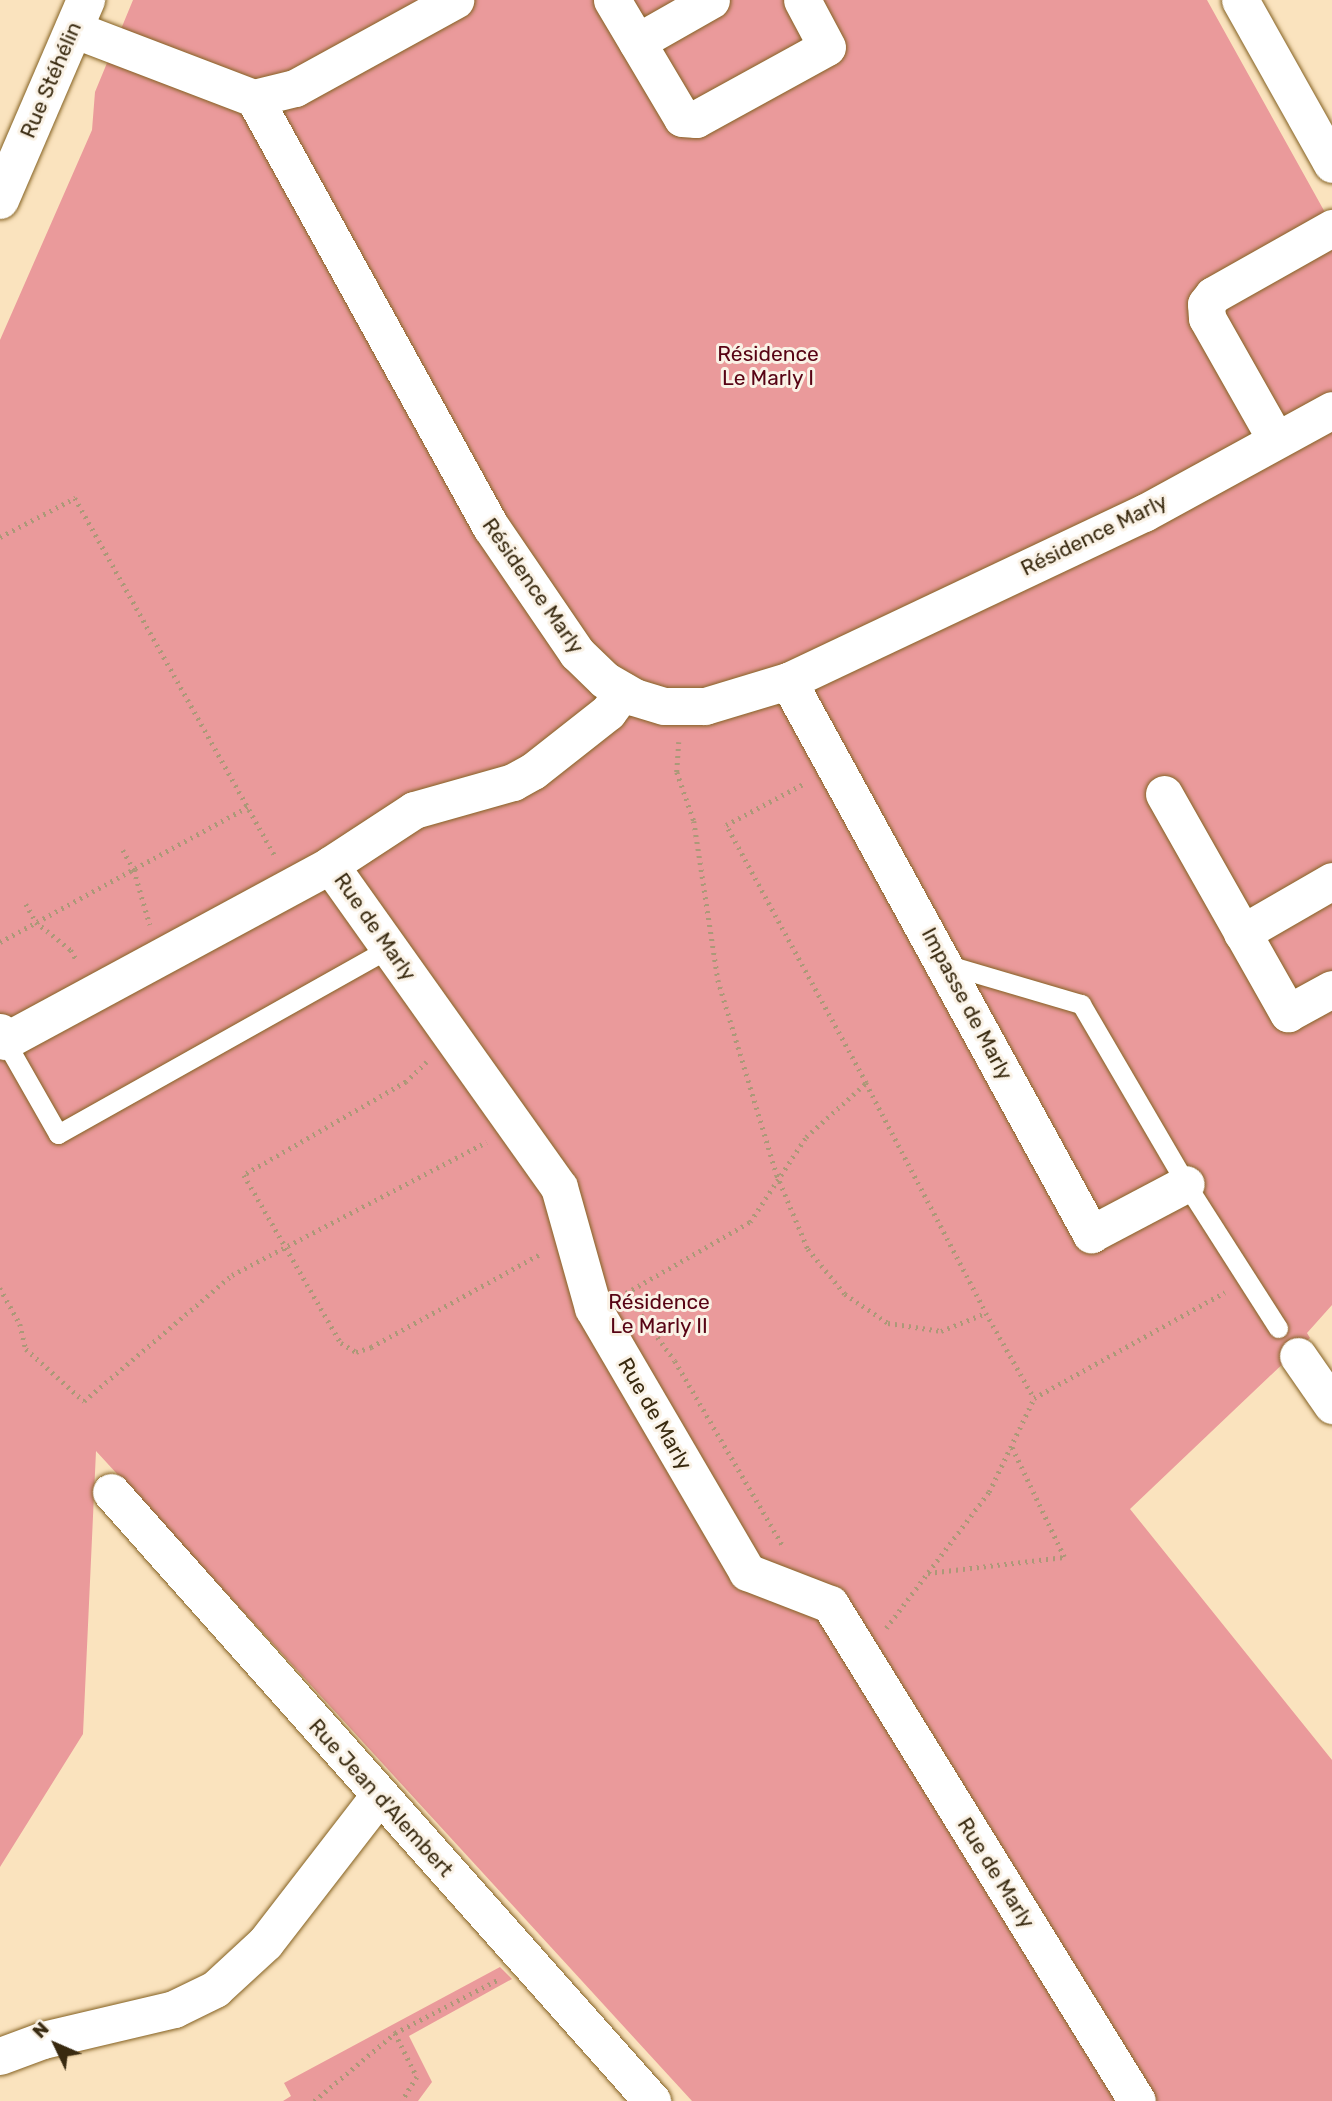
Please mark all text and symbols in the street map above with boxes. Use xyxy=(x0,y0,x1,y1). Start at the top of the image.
street label: Rue Stéhélin xyxy=(15,18,87,142)
park label: Résidence Le Marly I xyxy=(717,341,819,391)
street label: Résidence Marly xyxy=(1017,489,1171,581)
street label: Résidence Marly xyxy=(477,513,589,659)
street label: Rue de Marly xyxy=(329,868,421,986)
street label: Impasse de Marly xyxy=(916,923,1018,1085)
park label: Résidence Le Marly II xyxy=(608,1289,710,1339)
street label: Rue de Marly xyxy=(613,1353,697,1475)
street label: Rue Jean d'Alembert xyxy=(304,1714,458,1882)
street label: Rue de Marly xyxy=(952,1813,1040,1933)
north arrow xyxy=(21,2010,91,2080)
text: N xyxy=(28,2017,54,2043)

